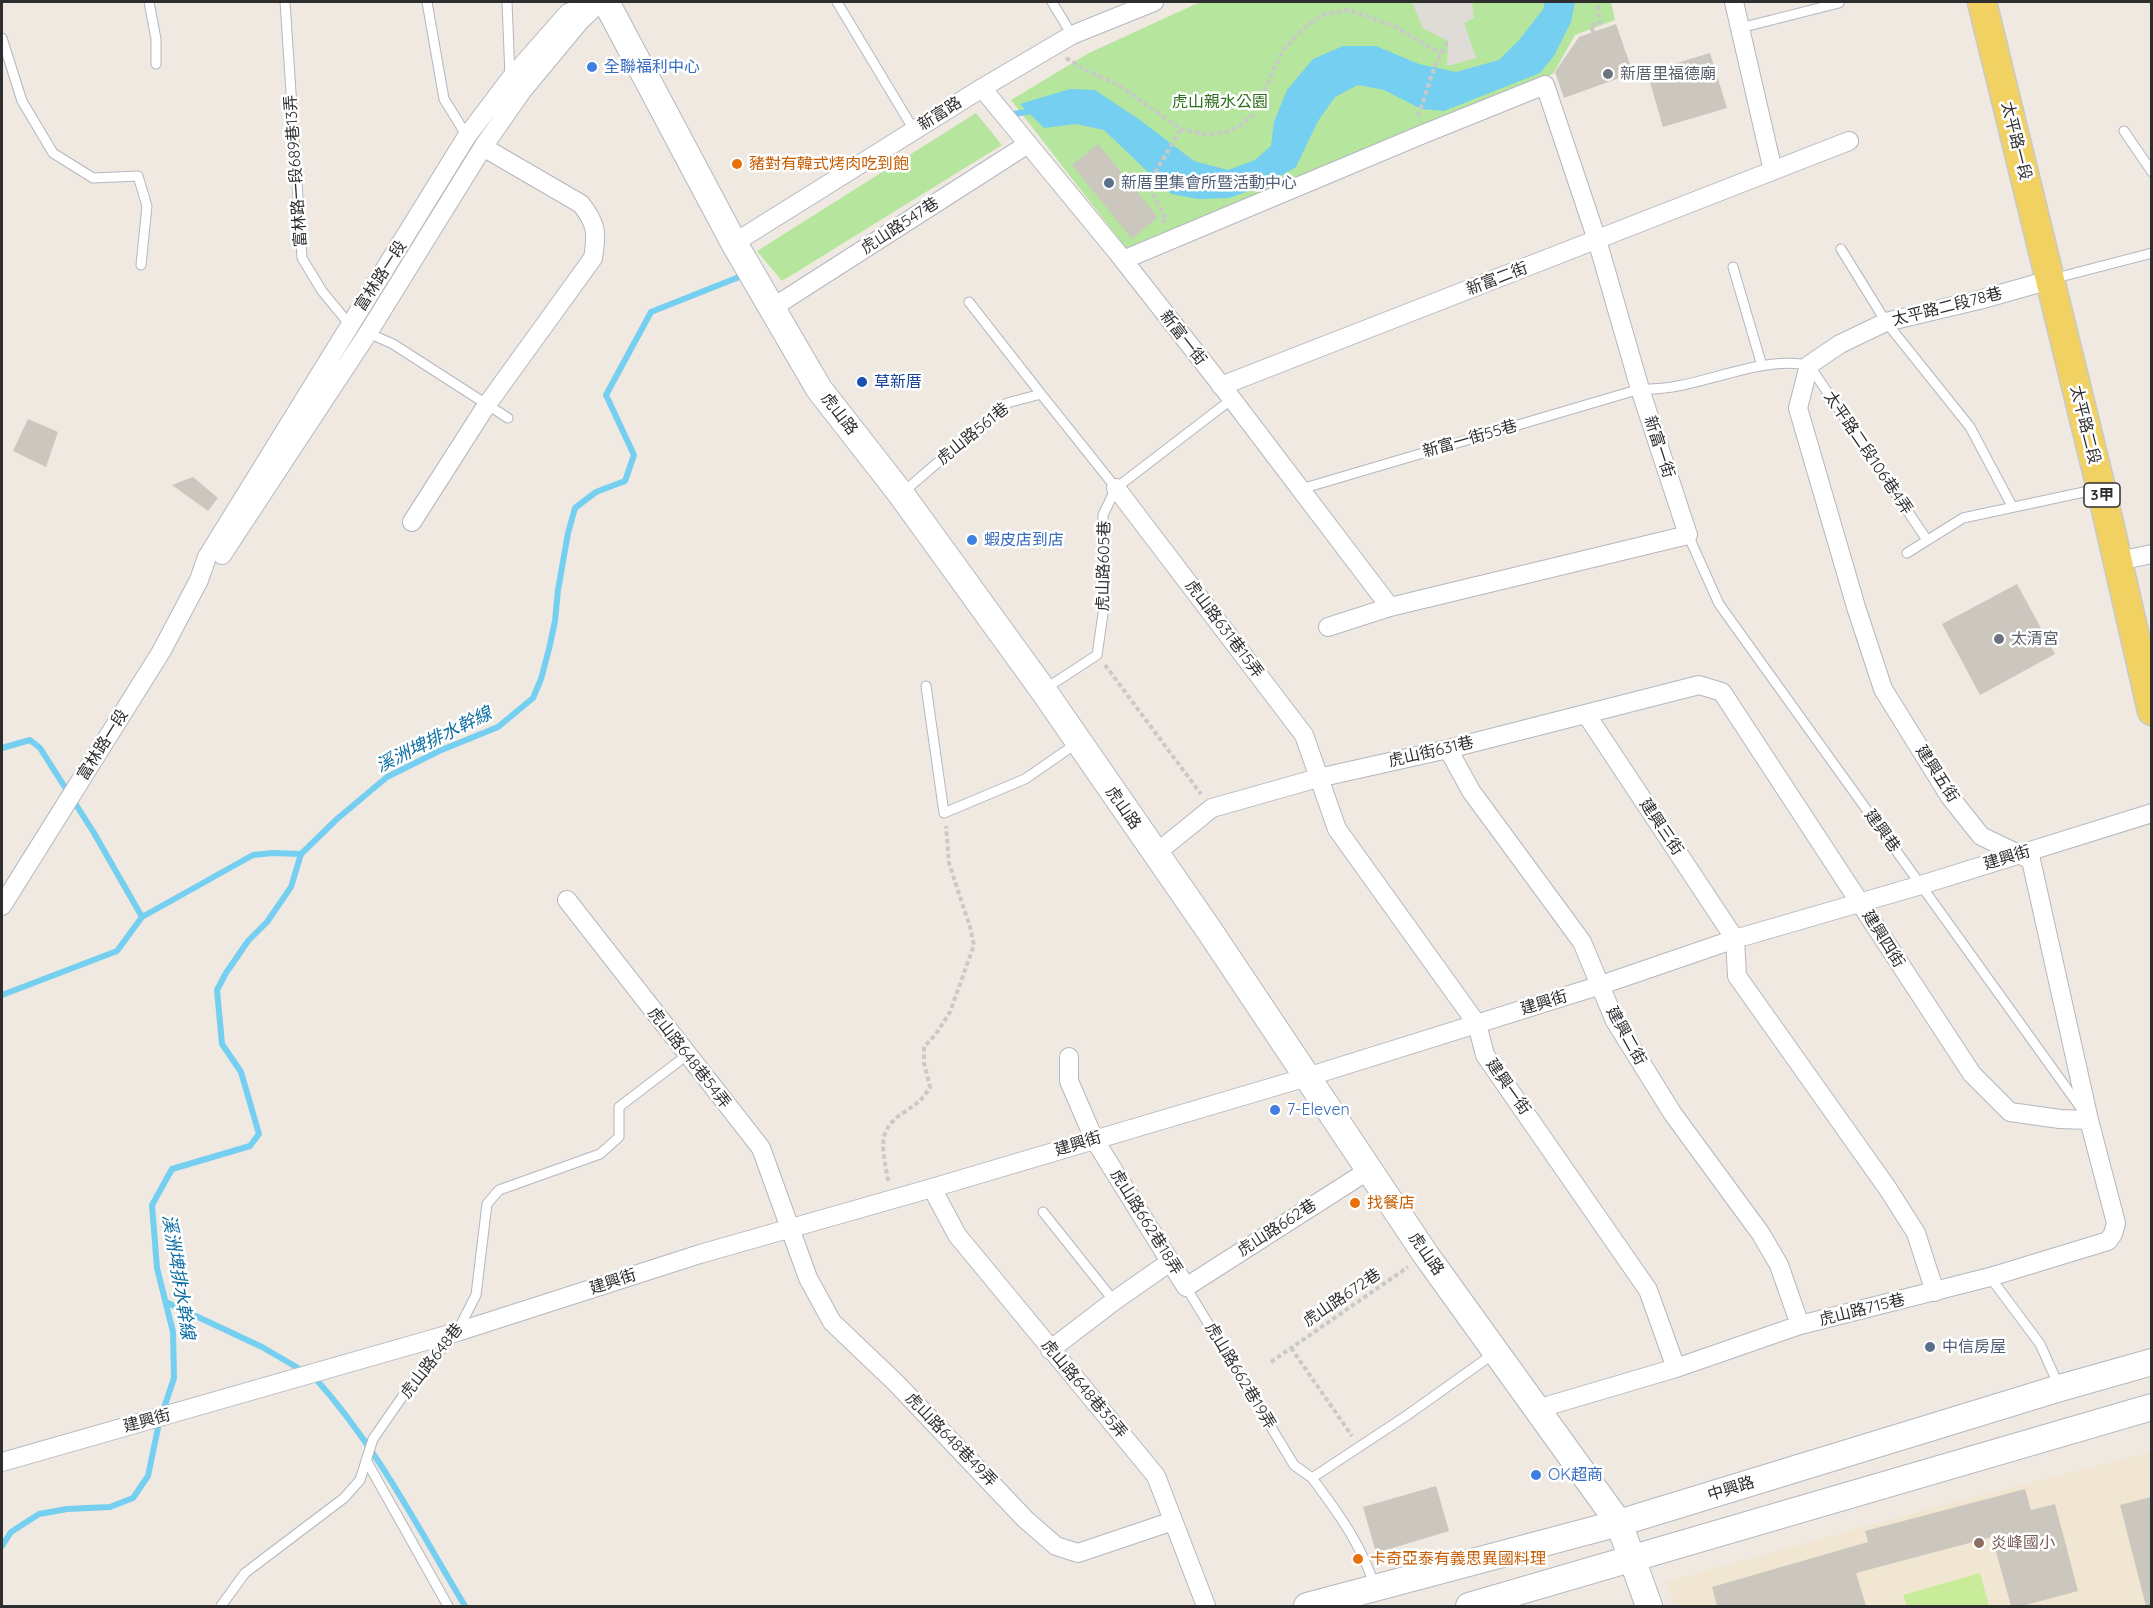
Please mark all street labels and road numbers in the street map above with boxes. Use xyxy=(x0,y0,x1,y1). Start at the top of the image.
street label: 新富路 xyxy=(915,93,965,135)
street label: 富林路一段689巷13弄 xyxy=(281,94,311,248)
street label: 太平路一段 xyxy=(1997,100,2035,182)
street label: 虎山路547巷 xyxy=(858,194,942,258)
street label: 富林路一段 xyxy=(351,237,411,315)
street label: 新富二街 xyxy=(1464,259,1530,299)
street label: 太平路二段78巷 xyxy=(1890,284,2004,330)
street label: 新富一街 xyxy=(1156,307,1210,369)
street label: 太平路二段 xyxy=(2066,384,2104,466)
street label: 太平路二段106巷4弄 xyxy=(1820,388,1916,518)
street label: 虎山路 xyxy=(817,389,861,439)
street label: 虎山路561巷 xyxy=(933,399,1013,469)
street label: 新富一街 xyxy=(1640,414,1678,480)
street label: 新富一街55巷 xyxy=(1421,416,1519,462)
road number: 3甲 xyxy=(2084,483,2120,507)
street label: 虎山路605巷 xyxy=(1094,520,1114,612)
street label: 虎山路631巷15弄 xyxy=(1181,576,1267,682)
street label: 富林路一段 xyxy=(74,706,132,784)
street label: 虎山街631巷 xyxy=(1386,733,1476,771)
street label: 建興五街 xyxy=(1912,742,1962,806)
street label: 虎山路 xyxy=(1101,783,1145,833)
street label: 建興三街 xyxy=(1635,795,1687,859)
street label: 建興巷 xyxy=(1860,806,1904,856)
street label: 建興街 xyxy=(1981,842,2033,874)
street label: 建興四街 xyxy=(1858,907,1908,971)
street label: 建興街 xyxy=(1518,987,1570,1019)
street label: 建興二街 xyxy=(1602,1003,1650,1069)
street label: 虎山路648巷54弄 xyxy=(644,1004,734,1112)
street label: 建興一街 xyxy=(1482,1055,1534,1119)
street label: 建興街 xyxy=(1052,1128,1104,1160)
street label: 虎山路662巷18弄 xyxy=(1106,1166,1186,1278)
street label: 虎山路662巷 xyxy=(1234,1195,1320,1261)
street label: 虎山路 xyxy=(1404,1229,1448,1279)
street label: 建興街 xyxy=(587,1265,639,1299)
street label: 虎山路672巷 xyxy=(1299,1265,1385,1331)
street label: 虎山路715巷 xyxy=(1817,1290,1907,1330)
street label: 虎山路662巷19弄 xyxy=(1201,1319,1279,1433)
street label: 虎山路648巷 xyxy=(397,1320,467,1402)
street label: 虎山路648巷35弄 xyxy=(1037,1336,1131,1442)
street label: 虎山路648巷49弄 xyxy=(901,1389,1001,1491)
street label: 建興街 xyxy=(121,1406,173,1436)
street label: 中興路 xyxy=(1705,1473,1757,1505)

